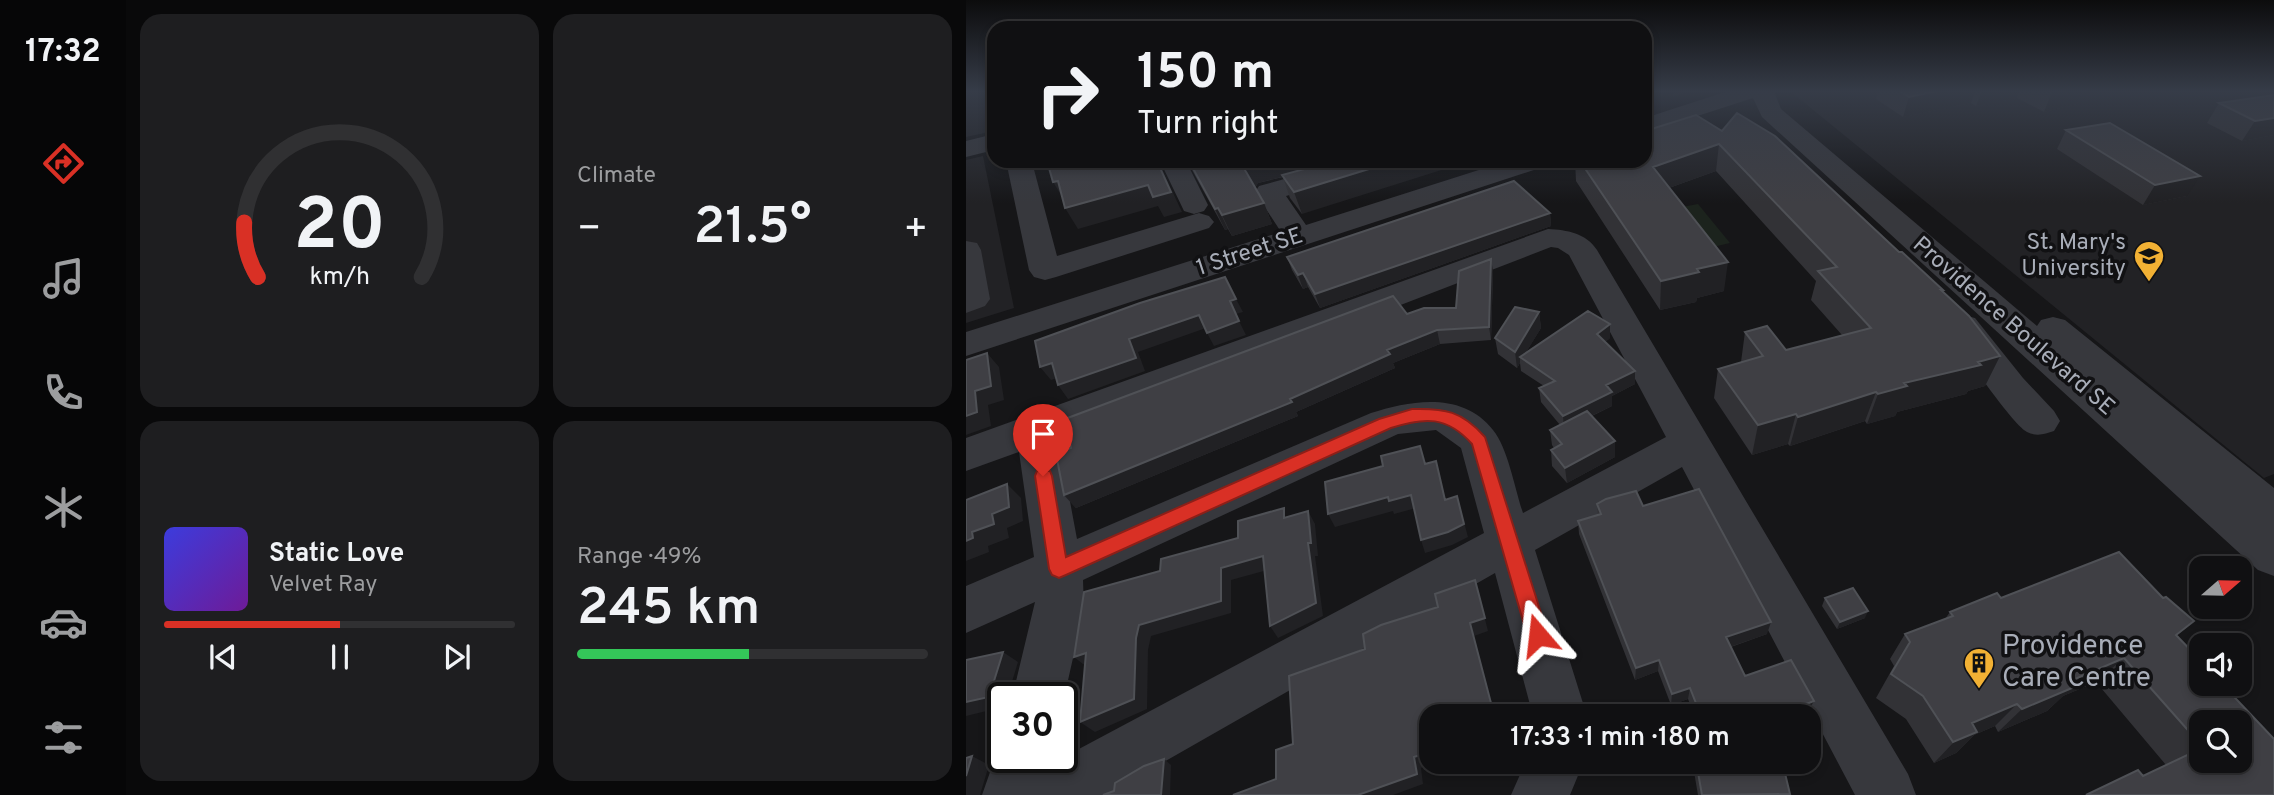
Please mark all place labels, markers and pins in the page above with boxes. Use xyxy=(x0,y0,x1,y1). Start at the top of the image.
place label: St. Mary's University xyxy=(2021,229,2126,284)
school or university icon: St. Mary's University xyxy=(2132,239,2166,283)
pin xyxy=(1013,404,1073,476)
place label: Providence Care Centre xyxy=(2002,629,2151,697)
building icon: Providence Care Centre xyxy=(1962,646,1996,690)

